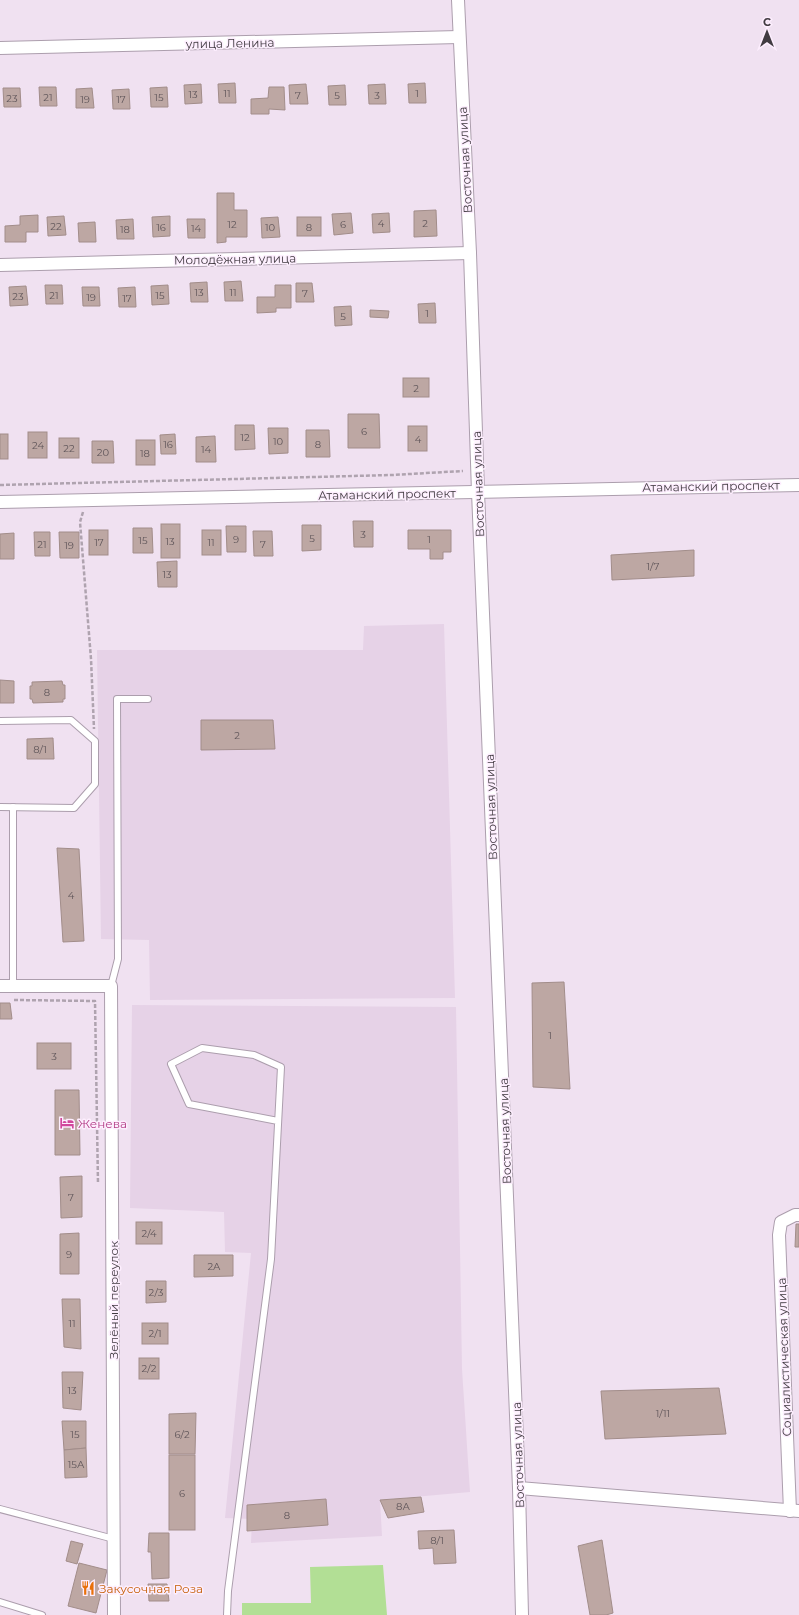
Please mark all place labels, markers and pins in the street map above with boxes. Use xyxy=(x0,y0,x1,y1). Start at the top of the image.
hotel icon: Женева xyxy=(59,1115,75,1131)
place label: Женева xyxy=(78,1116,127,1131)
restaurant icon: Закусочная Роза xyxy=(80,1580,96,1596)
place label: Закусочная Роза xyxy=(99,1581,203,1596)

